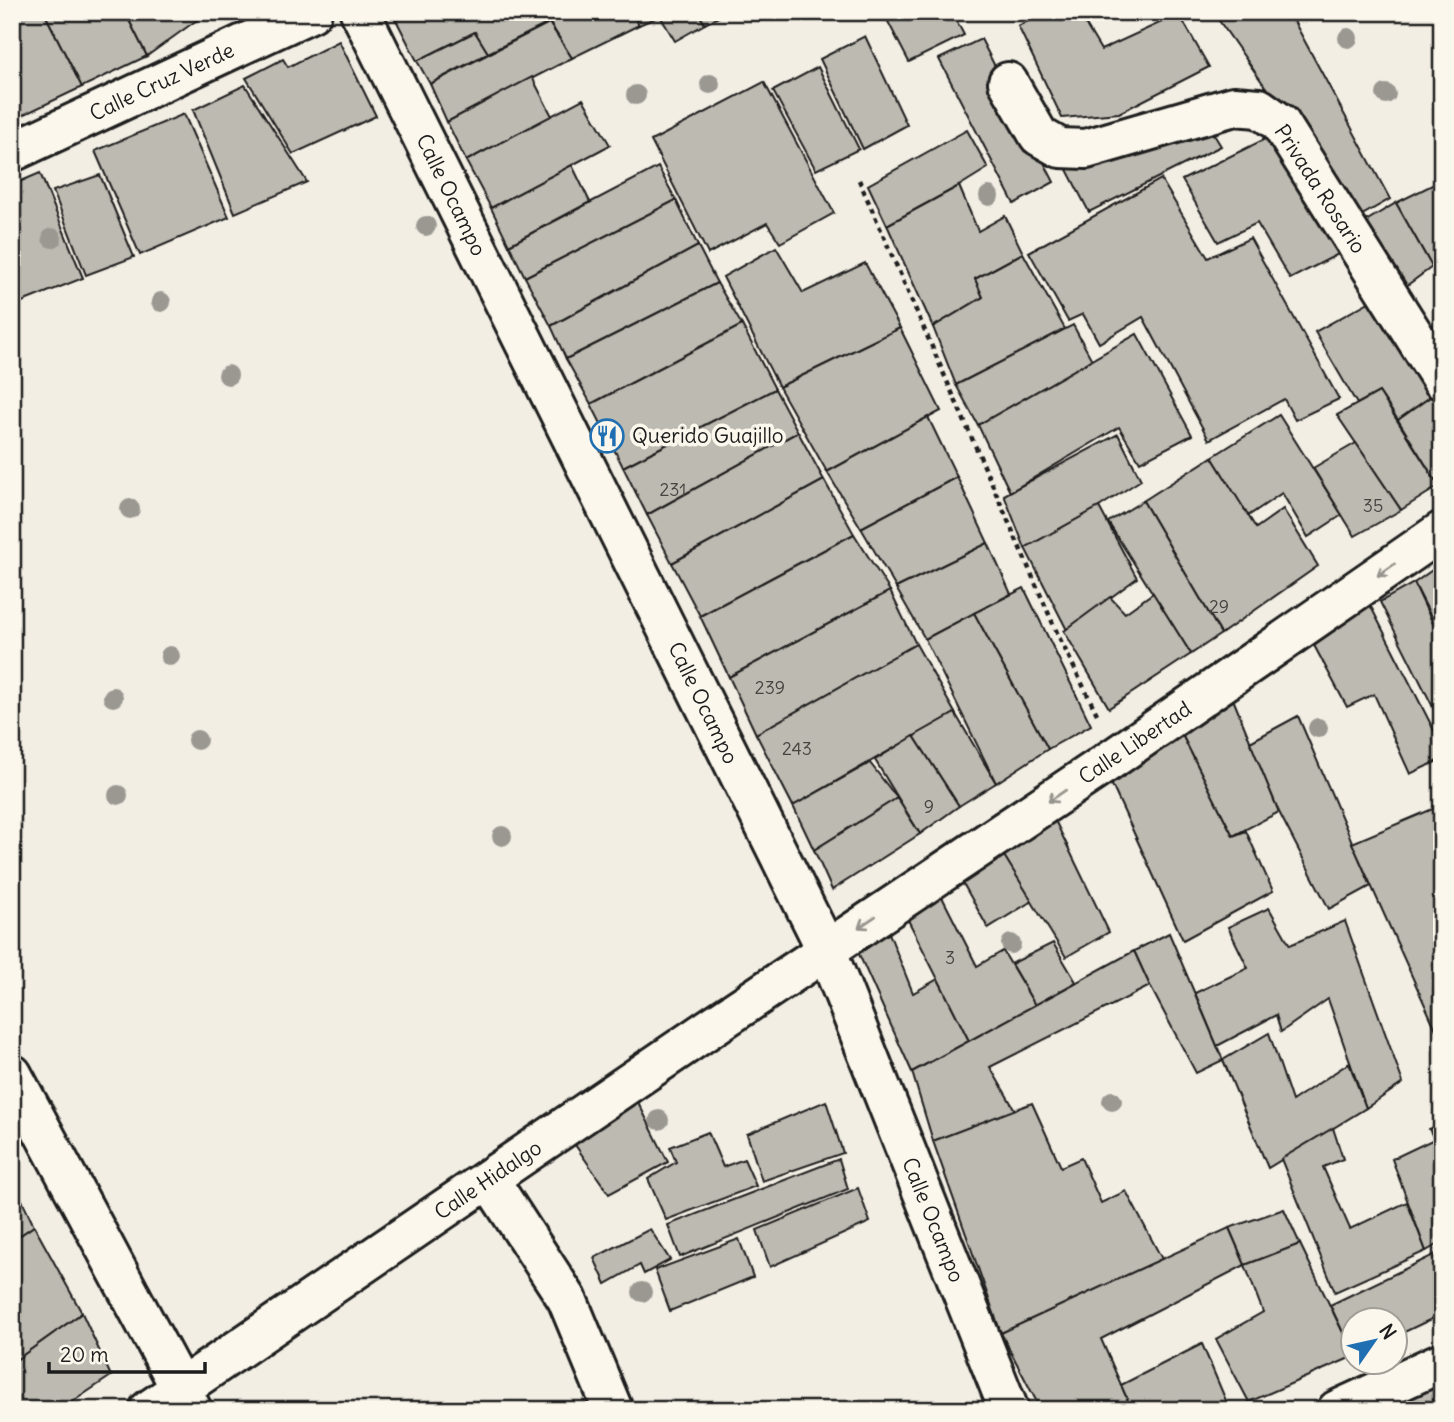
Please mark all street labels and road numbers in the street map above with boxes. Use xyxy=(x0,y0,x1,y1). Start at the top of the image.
street label: Calle Cruz Verde xyxy=(85,36,238,127)
street label: Privada Rosario xyxy=(1269,119,1372,258)
street label: Calle Ocampo xyxy=(410,129,493,260)
street label: Calle Ocampo xyxy=(662,637,745,768)
street label: Calle Libertad xyxy=(1073,695,1196,790)
street label: Calle Hidalgo xyxy=(429,1134,547,1225)
street label: Calle Ocampo xyxy=(896,1153,971,1286)

